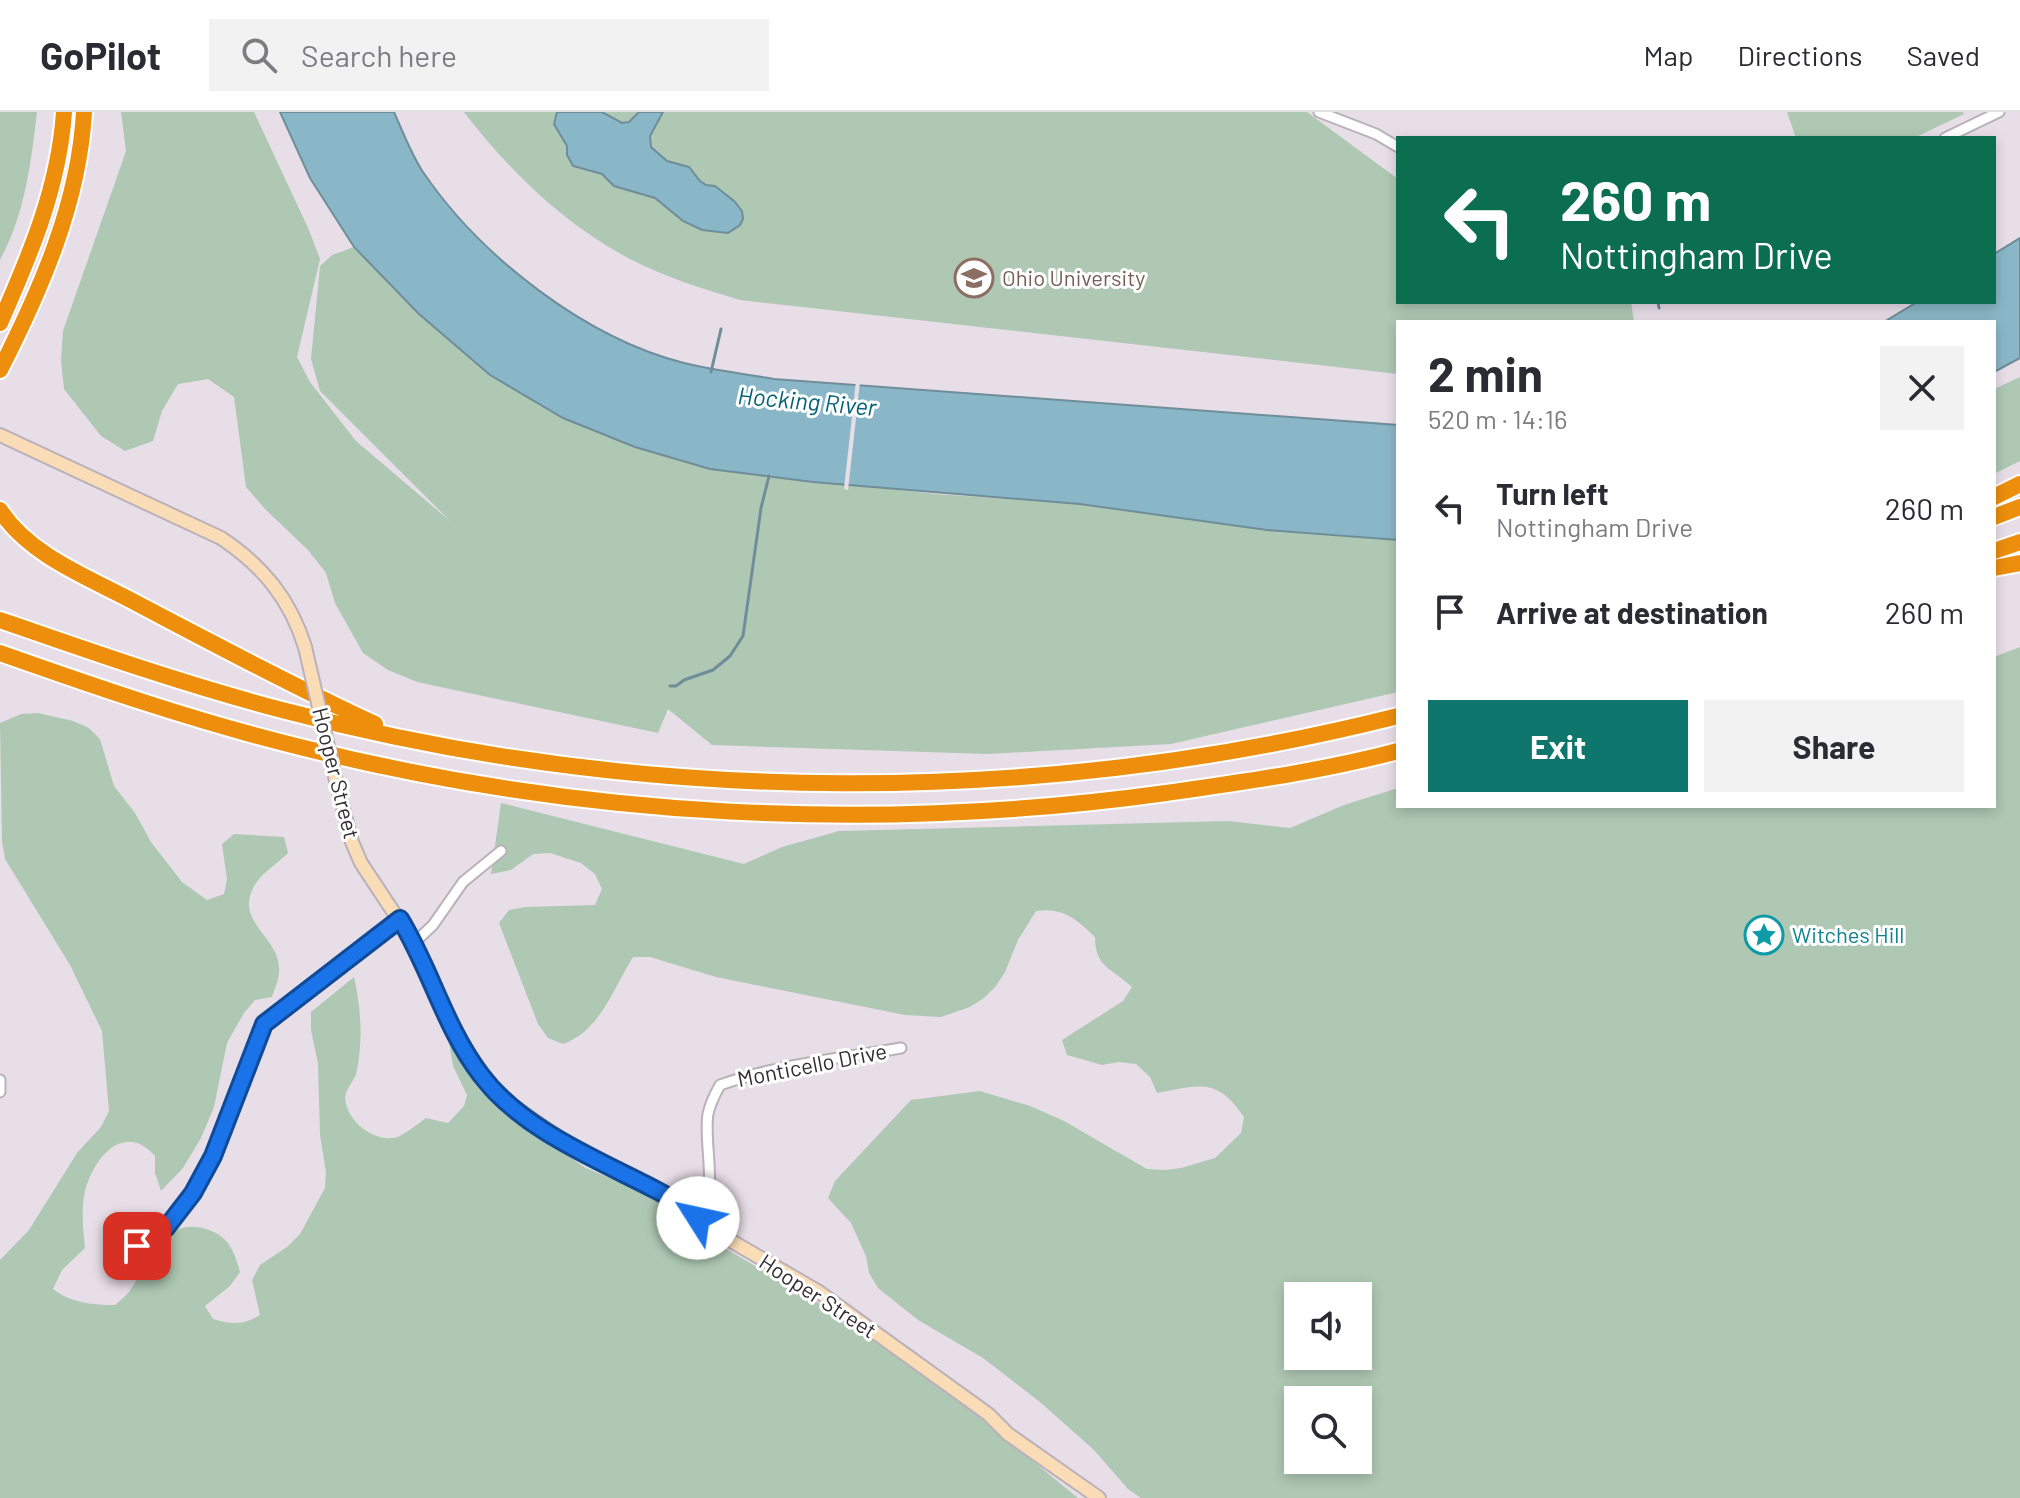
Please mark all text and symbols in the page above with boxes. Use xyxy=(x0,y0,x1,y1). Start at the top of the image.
search box xyxy=(209,19,769,91)
text: GoPilot xyxy=(40,32,161,78)
icon: search xyxy=(237,33,281,77)
text: Search here xyxy=(301,37,457,73)
text: Map xyxy=(1644,38,1693,72)
text: Directions xyxy=(1737,38,1863,72)
text: Saved xyxy=(1907,38,1980,72)
text: 260 m xyxy=(1560,165,1711,232)
icon: left xyxy=(1428,168,1532,272)
text: Nottingham Drive xyxy=(1560,233,1833,276)
school or university icon: Ohio University xyxy=(953,257,995,299)
place label: Ohio University xyxy=(1002,264,1145,290)
text: 2 min xyxy=(1428,344,1543,402)
button: close xyxy=(1880,346,1964,430)
water label: Hocking River xyxy=(737,380,879,421)
text: 520 m · 14:16 xyxy=(1428,403,1567,434)
text: Turn left xyxy=(1496,475,1609,511)
icon: left xyxy=(1428,486,1472,530)
text: 260 m xyxy=(1885,490,1964,526)
text: Nottingham Drive xyxy=(1496,511,1693,542)
icon: arrive xyxy=(1428,590,1472,634)
text: Arrive at destination xyxy=(1496,594,1768,630)
text: 260 m xyxy=(1885,594,1964,630)
button: Exit xyxy=(1428,700,1688,792)
button: Share xyxy=(1704,700,1964,792)
street label: Hooper Street xyxy=(308,704,366,841)
place icon: Witches Hill xyxy=(1743,914,1785,956)
place label: Witches Hill xyxy=(1792,921,1904,947)
street label: Monticello Drive xyxy=(735,1037,889,1091)
position arrow xyxy=(656,1176,740,1260)
pin xyxy=(103,1212,171,1280)
icon: arrive xyxy=(115,1224,159,1268)
street label: Hooper Street xyxy=(755,1248,882,1343)
map controls xyxy=(1284,1282,1372,1474)
button: sound xyxy=(1284,1282,1372,1370)
button: search xyxy=(1284,1386,1372,1474)

